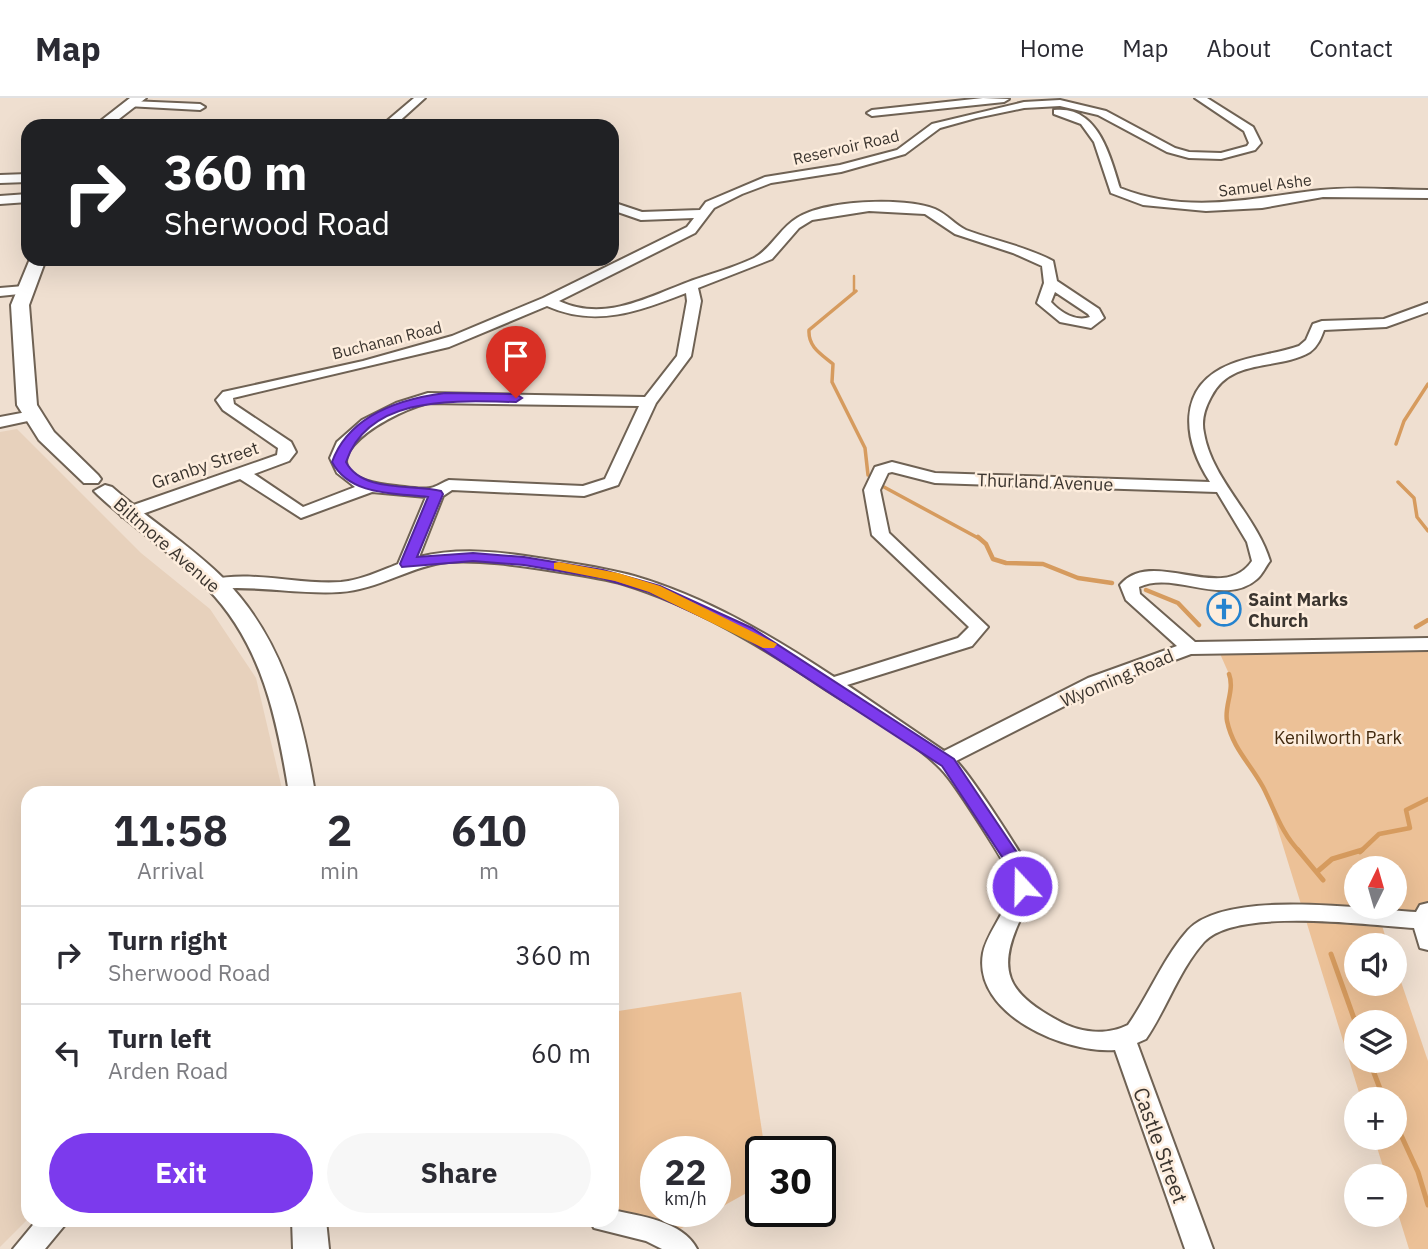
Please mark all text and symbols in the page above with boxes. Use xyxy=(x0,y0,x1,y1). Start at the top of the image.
text: Map xyxy=(35,27,101,70)
text: Home xyxy=(1020,32,1084,64)
text: Map xyxy=(1122,32,1168,64)
text: About xyxy=(1206,32,1271,64)
text: Contact xyxy=(1309,32,1393,64)
street label: Reservoir Road xyxy=(791,125,901,169)
text: 360 m xyxy=(164,140,308,203)
icon: right xyxy=(49,147,140,238)
street label: Samuel Ashe xyxy=(1217,169,1313,201)
text: Sherwood Road xyxy=(164,202,390,244)
street label: Buchanan Road xyxy=(330,317,444,363)
pin xyxy=(486,326,546,398)
icon: arrive xyxy=(497,337,535,375)
street label: Granby Street xyxy=(148,436,262,494)
street label: Thurland Avenue xyxy=(976,468,1114,496)
street label: Biltmore Avenue xyxy=(109,492,225,598)
place label: Saint Marks Church xyxy=(1248,588,1348,632)
church icon: Saint Marks Church xyxy=(1205,590,1243,628)
street label: Wyoming Road xyxy=(1057,644,1177,712)
park label: Kenilworth Park xyxy=(1274,726,1403,749)
text: 11:58 xyxy=(113,803,228,858)
text: 2 xyxy=(327,803,352,858)
text: 610 xyxy=(451,803,527,858)
position arrow xyxy=(985,849,1059,923)
text: Arrival xyxy=(137,855,204,885)
text: min xyxy=(320,855,359,885)
text: m xyxy=(479,855,499,885)
north arrow xyxy=(1344,856,1407,919)
map controls xyxy=(1344,856,1407,1227)
text: Turn right xyxy=(108,923,227,957)
button: sound xyxy=(1344,933,1407,996)
icon: right xyxy=(49,936,87,974)
text: 360 m xyxy=(515,938,591,972)
text: Sherwood Road xyxy=(108,957,271,987)
button: layers xyxy=(1344,1010,1407,1073)
text: Turn left xyxy=(108,1021,211,1055)
icon: left xyxy=(49,1034,87,1072)
text: 60 m xyxy=(531,1036,591,1070)
text: Arden Road xyxy=(108,1055,228,1085)
street label: Castle Street xyxy=(1127,1083,1195,1207)
button: + xyxy=(1344,1087,1407,1150)
button: Exit xyxy=(49,1133,313,1213)
button: Share xyxy=(327,1133,591,1213)
speed limit sign: 30 xyxy=(745,1136,836,1227)
text: 22 xyxy=(664,1149,707,1195)
button: − xyxy=(1344,1164,1407,1227)
text: km/h xyxy=(664,1187,707,1210)

